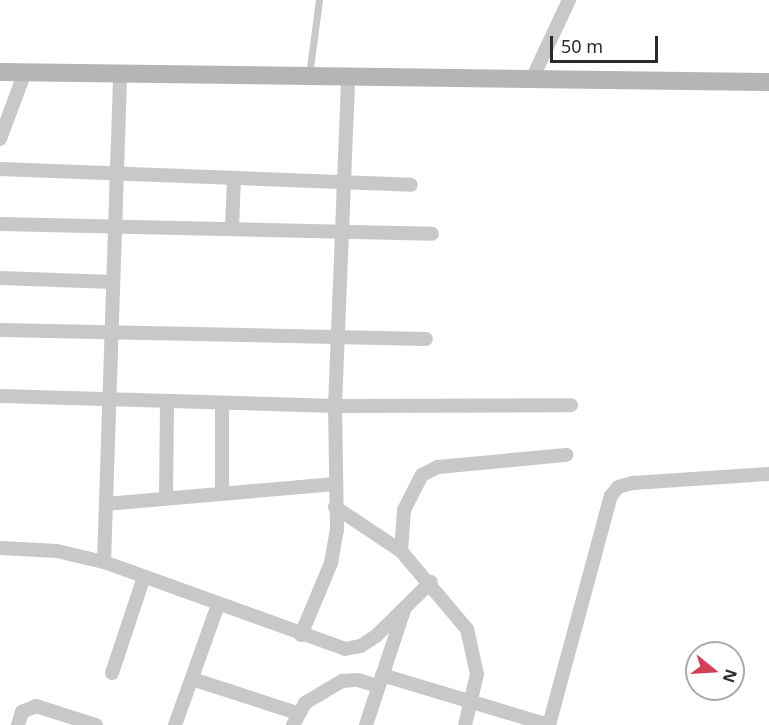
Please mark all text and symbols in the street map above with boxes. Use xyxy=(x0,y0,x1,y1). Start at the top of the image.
scale bar xyxy=(553,24,661,62)
text: 50 m xyxy=(561,34,603,58)
north arrow xyxy=(685,641,745,701)
text: N xyxy=(718,666,743,686)

